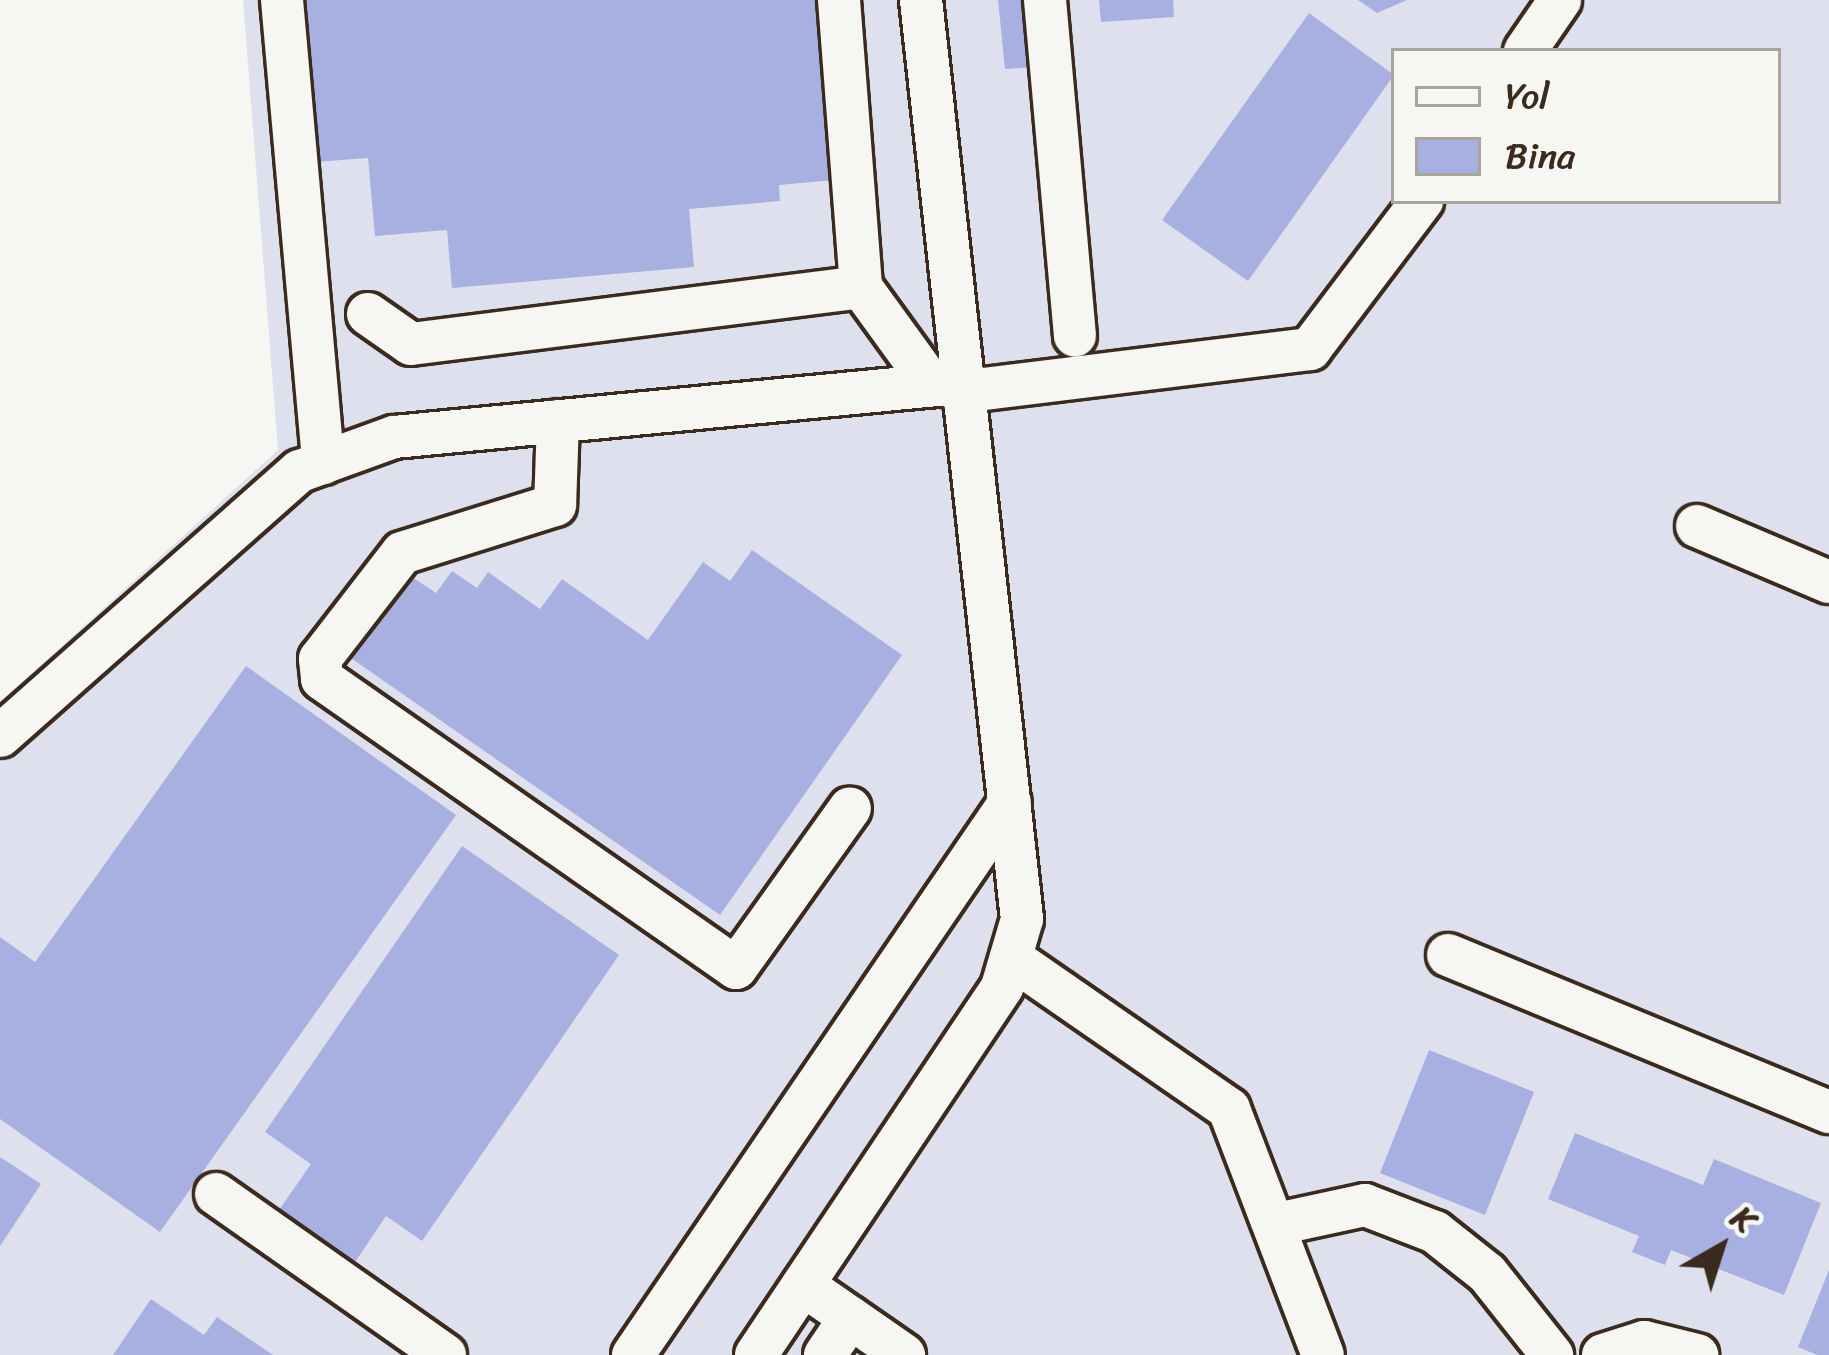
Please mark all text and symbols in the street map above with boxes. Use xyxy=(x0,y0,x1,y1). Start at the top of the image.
legend xyxy=(1391,48,1781,204)
text: Yol xyxy=(1505,64,1550,128)
text: Bina xyxy=(1505,124,1575,188)
north arrow xyxy=(1661,1187,1781,1307)
text: K xyxy=(1718,1190,1770,1248)

